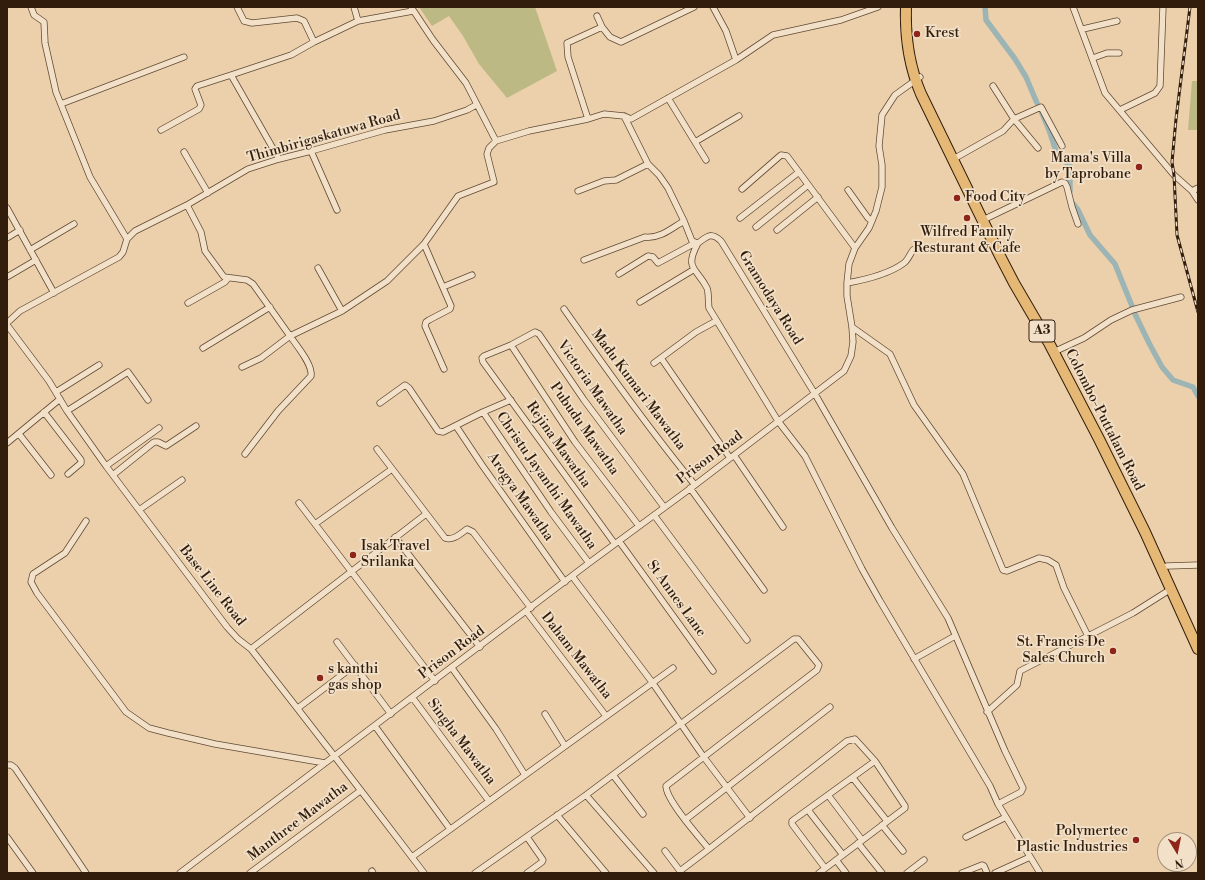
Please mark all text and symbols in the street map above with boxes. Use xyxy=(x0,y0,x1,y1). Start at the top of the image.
place label: Krest xyxy=(925,26,959,42)
marker: Krest xyxy=(912,29,922,39)
street label: Thimbirigaskatuwa Road xyxy=(245,107,403,167)
place label: Mama's Villa by Taprobane xyxy=(1045,151,1131,184)
marker: Mama's Villa by Taprobane xyxy=(1134,162,1144,172)
place label: Food City xyxy=(965,190,1026,206)
marker: Food City xyxy=(952,193,962,203)
marker: Wilfred Family Resturant & Cafe xyxy=(962,213,972,223)
place label: Wilfred Family Resturant & Cafe xyxy=(913,225,1021,258)
street label: Gramodaya Road xyxy=(734,248,806,348)
road number: A3 xyxy=(1029,320,1055,342)
street label: Madu Kumari Mawatha xyxy=(587,326,689,454)
street label: Victoria Mawatha xyxy=(553,338,631,438)
street label: Colombo-Puttalam Road xyxy=(1061,346,1147,494)
street label: Pubudu Mawatha xyxy=(546,379,622,479)
street label: Rejina Mawatha xyxy=(522,399,594,491)
street label: Christu Jayanthi Mawatha xyxy=(492,409,600,553)
street label: Prison Road xyxy=(674,428,746,488)
street label: Arogya Mawatha xyxy=(483,450,557,544)
place label: Isak Travel Srilanka xyxy=(361,539,430,572)
street label: Base Line Road xyxy=(175,542,249,630)
marker: Isak Travel Srilanka xyxy=(348,550,358,560)
street label: St Annes Lane xyxy=(643,558,709,640)
street label: Daham Mawatha xyxy=(537,609,615,703)
street label: Prison Road xyxy=(416,623,488,683)
place label: St. Francis De Sales Church xyxy=(1017,635,1105,668)
marker: St. Francis De Sales Church xyxy=(1108,646,1118,656)
place label: s kanthi gas shop xyxy=(328,662,382,694)
marker: s kanthi gas shop xyxy=(315,673,325,683)
street label: Singha Mawatha xyxy=(423,696,499,788)
street label: Manthree Mawatha xyxy=(245,779,351,865)
place label: Polymertec Plastic Industries xyxy=(1016,824,1128,856)
north arrow xyxy=(1157,832,1197,872)
marker: Polymertec Plastic Industries xyxy=(1131,835,1141,845)
text: N xyxy=(1173,855,1184,870)

